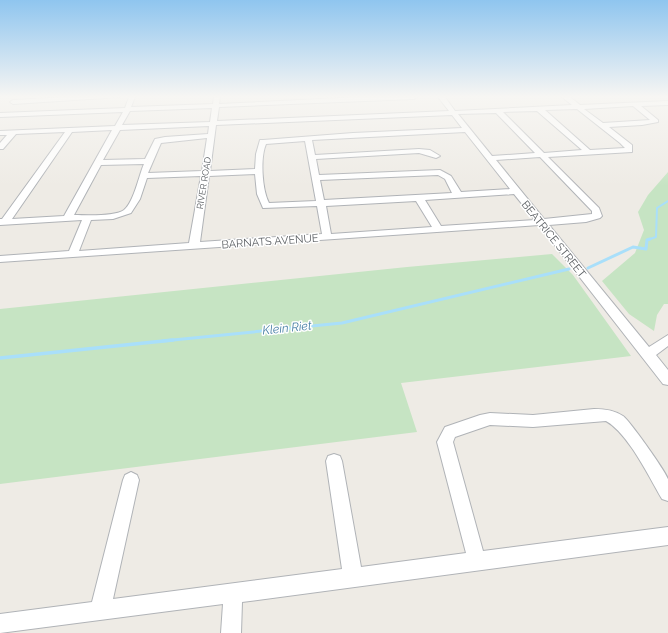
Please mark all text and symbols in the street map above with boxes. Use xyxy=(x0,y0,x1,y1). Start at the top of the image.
street label: RIVER ROAD xyxy=(195,156,213,210)
street label: BEATRICE STREET xyxy=(519,198,589,281)
street label: BARNATS AVENUE xyxy=(221,232,319,251)
water label: Klein Riet xyxy=(262,318,312,338)

